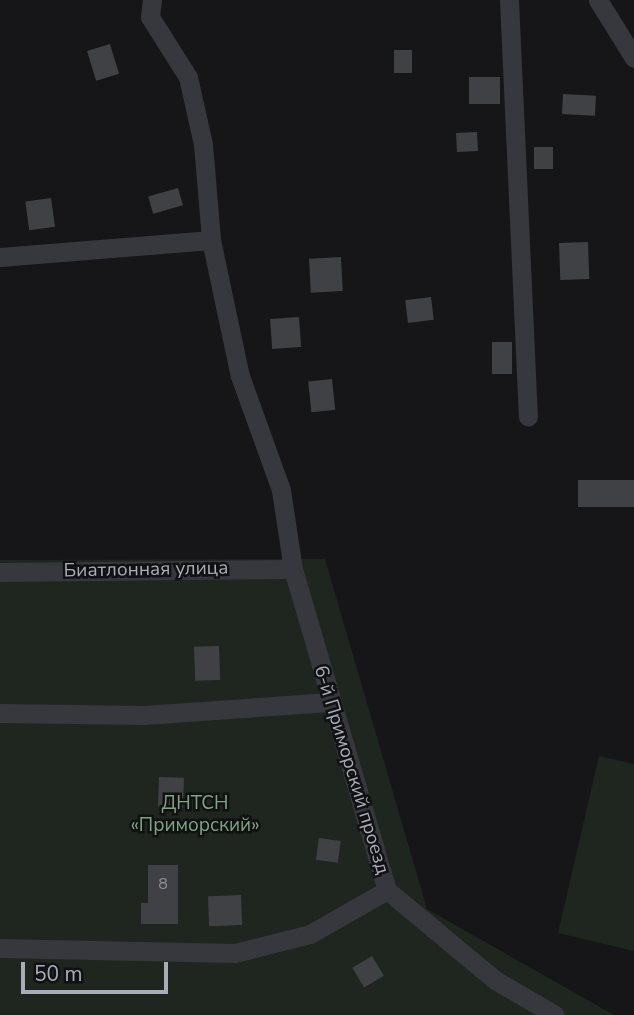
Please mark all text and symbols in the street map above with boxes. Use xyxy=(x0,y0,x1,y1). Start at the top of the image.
street label: Биатлонная улица xyxy=(64,557,228,583)
street label: 6-й Приморский проезд xyxy=(308,663,394,877)
park label: ДНТСН «Приморский» xyxy=(130,793,260,837)
house number: 8 xyxy=(158,874,168,894)
scale bar xyxy=(24,948,172,992)
text: 50 m xyxy=(34,960,83,988)

